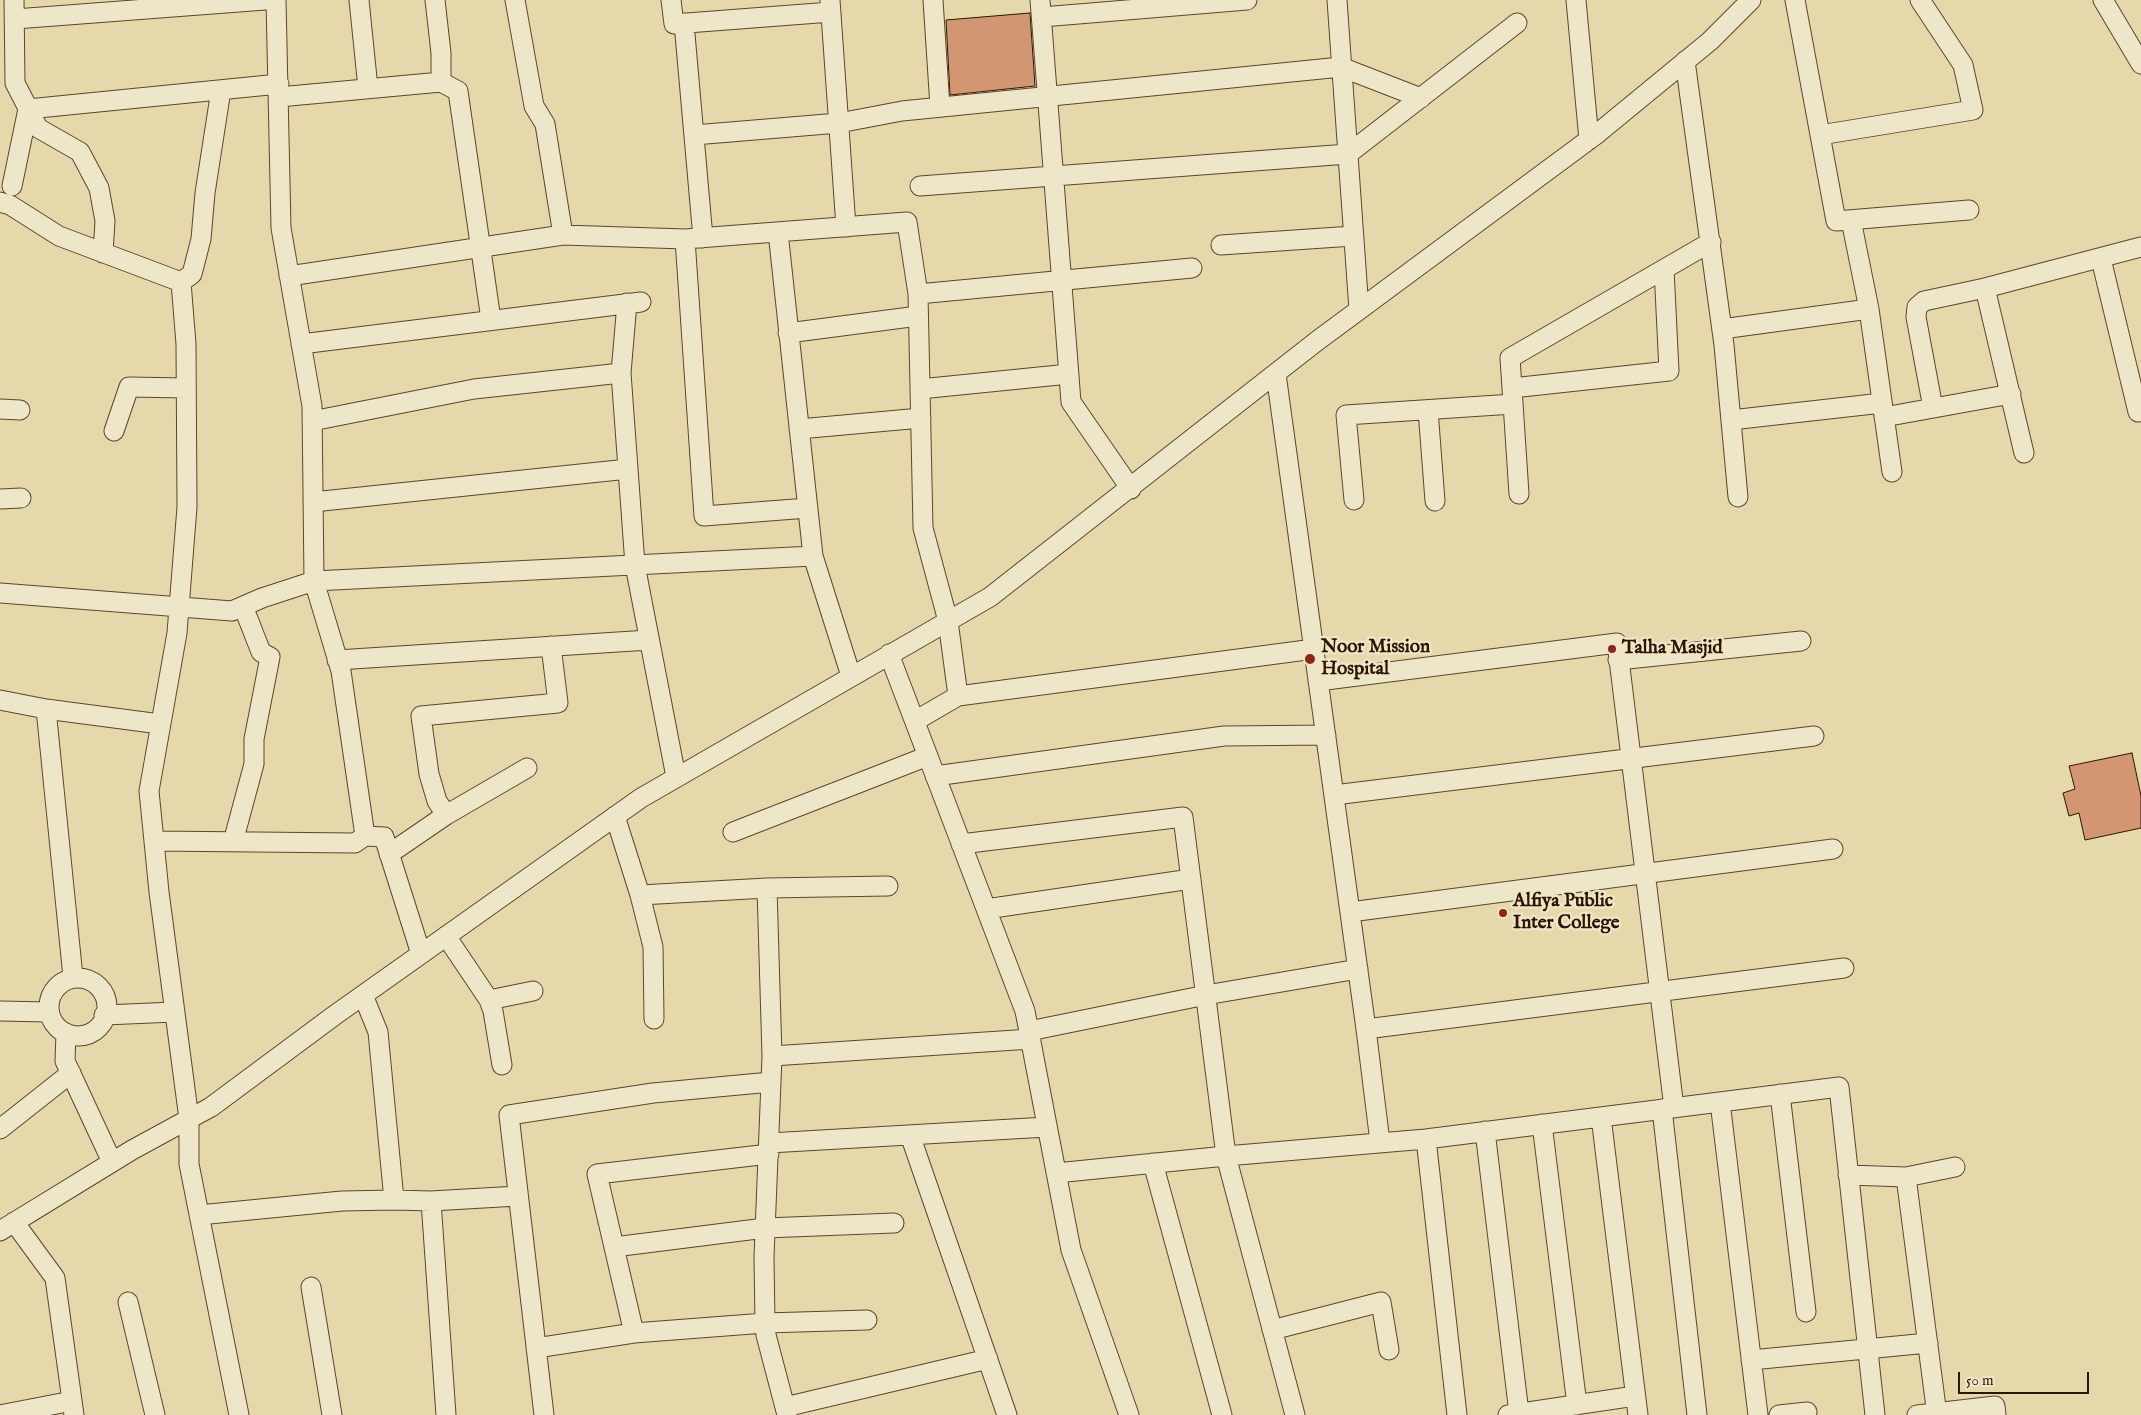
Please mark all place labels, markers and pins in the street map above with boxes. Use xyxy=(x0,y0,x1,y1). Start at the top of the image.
place label: Noor Mission Hospital xyxy=(1321,637,1430,681)
place label: Talha Masjid xyxy=(1622,638,1723,660)
marker: Talha Masjid xyxy=(1606,643,1618,655)
marker: Noor Mission Hospital xyxy=(1303,652,1317,666)
place label: Alfiya Public Inter College xyxy=(1513,891,1619,935)
marker: Alfiya Public Inter College xyxy=(1497,907,1509,919)

